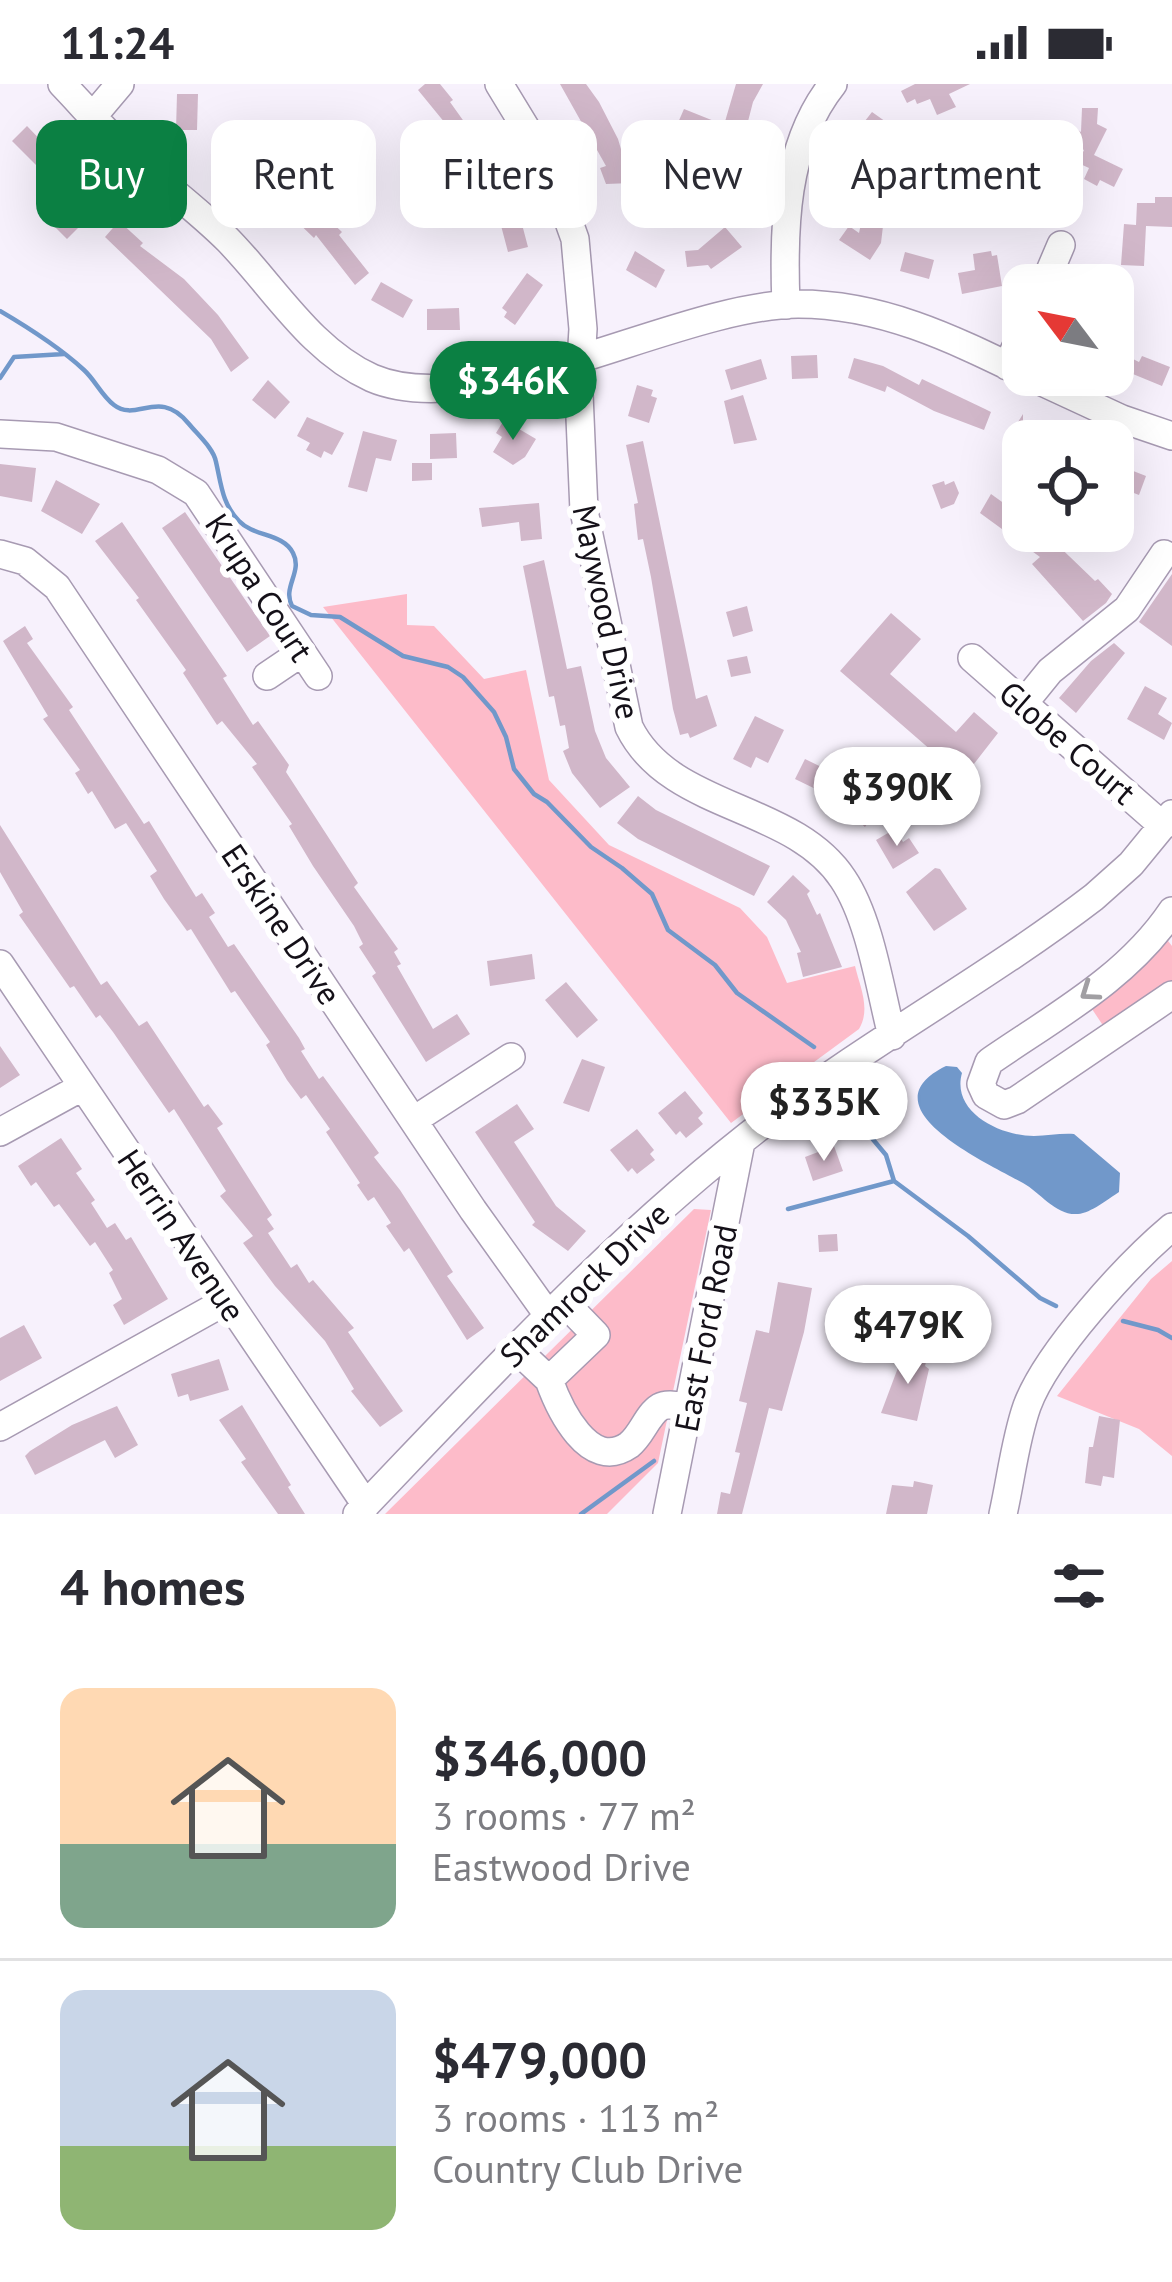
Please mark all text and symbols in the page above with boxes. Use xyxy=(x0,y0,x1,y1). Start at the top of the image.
text: 11:24 xyxy=(60,13,174,71)
chip: Buy xyxy=(36,120,187,228)
chip: Rent xyxy=(211,120,376,228)
chip: Filters xyxy=(400,120,597,228)
chip: New xyxy=(621,120,785,228)
chip: Apartment xyxy=(809,120,1083,228)
north arrow xyxy=(1002,264,1134,396)
map controls xyxy=(1002,264,1134,552)
pin: $346K xyxy=(429,341,597,443)
text: $346K xyxy=(457,354,569,405)
button: locate xyxy=(1002,420,1134,552)
street label: Maywood Drive xyxy=(563,501,651,723)
street label: Krupa Court xyxy=(196,505,324,669)
street label: Globe Court xyxy=(991,671,1145,813)
pin: $390K xyxy=(813,747,981,849)
text: $390K xyxy=(841,760,953,811)
street label: Erskine Drive xyxy=(212,835,352,1013)
one-way arrow xyxy=(1080,978,1102,1000)
pin: $335K xyxy=(740,1062,908,1164)
text: $335K xyxy=(768,1075,880,1126)
street label: Herrin Avenue xyxy=(109,1140,255,1330)
street label: Shamrock Drive xyxy=(490,1192,678,1376)
street label: East Ford Road xyxy=(664,1221,746,1435)
pin: $479K xyxy=(824,1285,992,1387)
text: $479K xyxy=(852,1298,964,1349)
text: 4 homes xyxy=(60,1553,246,1619)
icon: filters xyxy=(1046,1553,1112,1619)
text: $346,000 xyxy=(432,1724,647,1790)
icon: home xyxy=(156,1736,300,1880)
text: 3 rooms · 77 m² xyxy=(432,1790,696,1841)
text: Eastwood Drive xyxy=(432,1841,691,1892)
text: $479,000 xyxy=(432,2026,647,2092)
icon: home xyxy=(156,2038,300,2182)
text: 3 rooms · 113 m² xyxy=(432,2092,719,2143)
text: Country Club Drive xyxy=(432,2143,743,2194)

